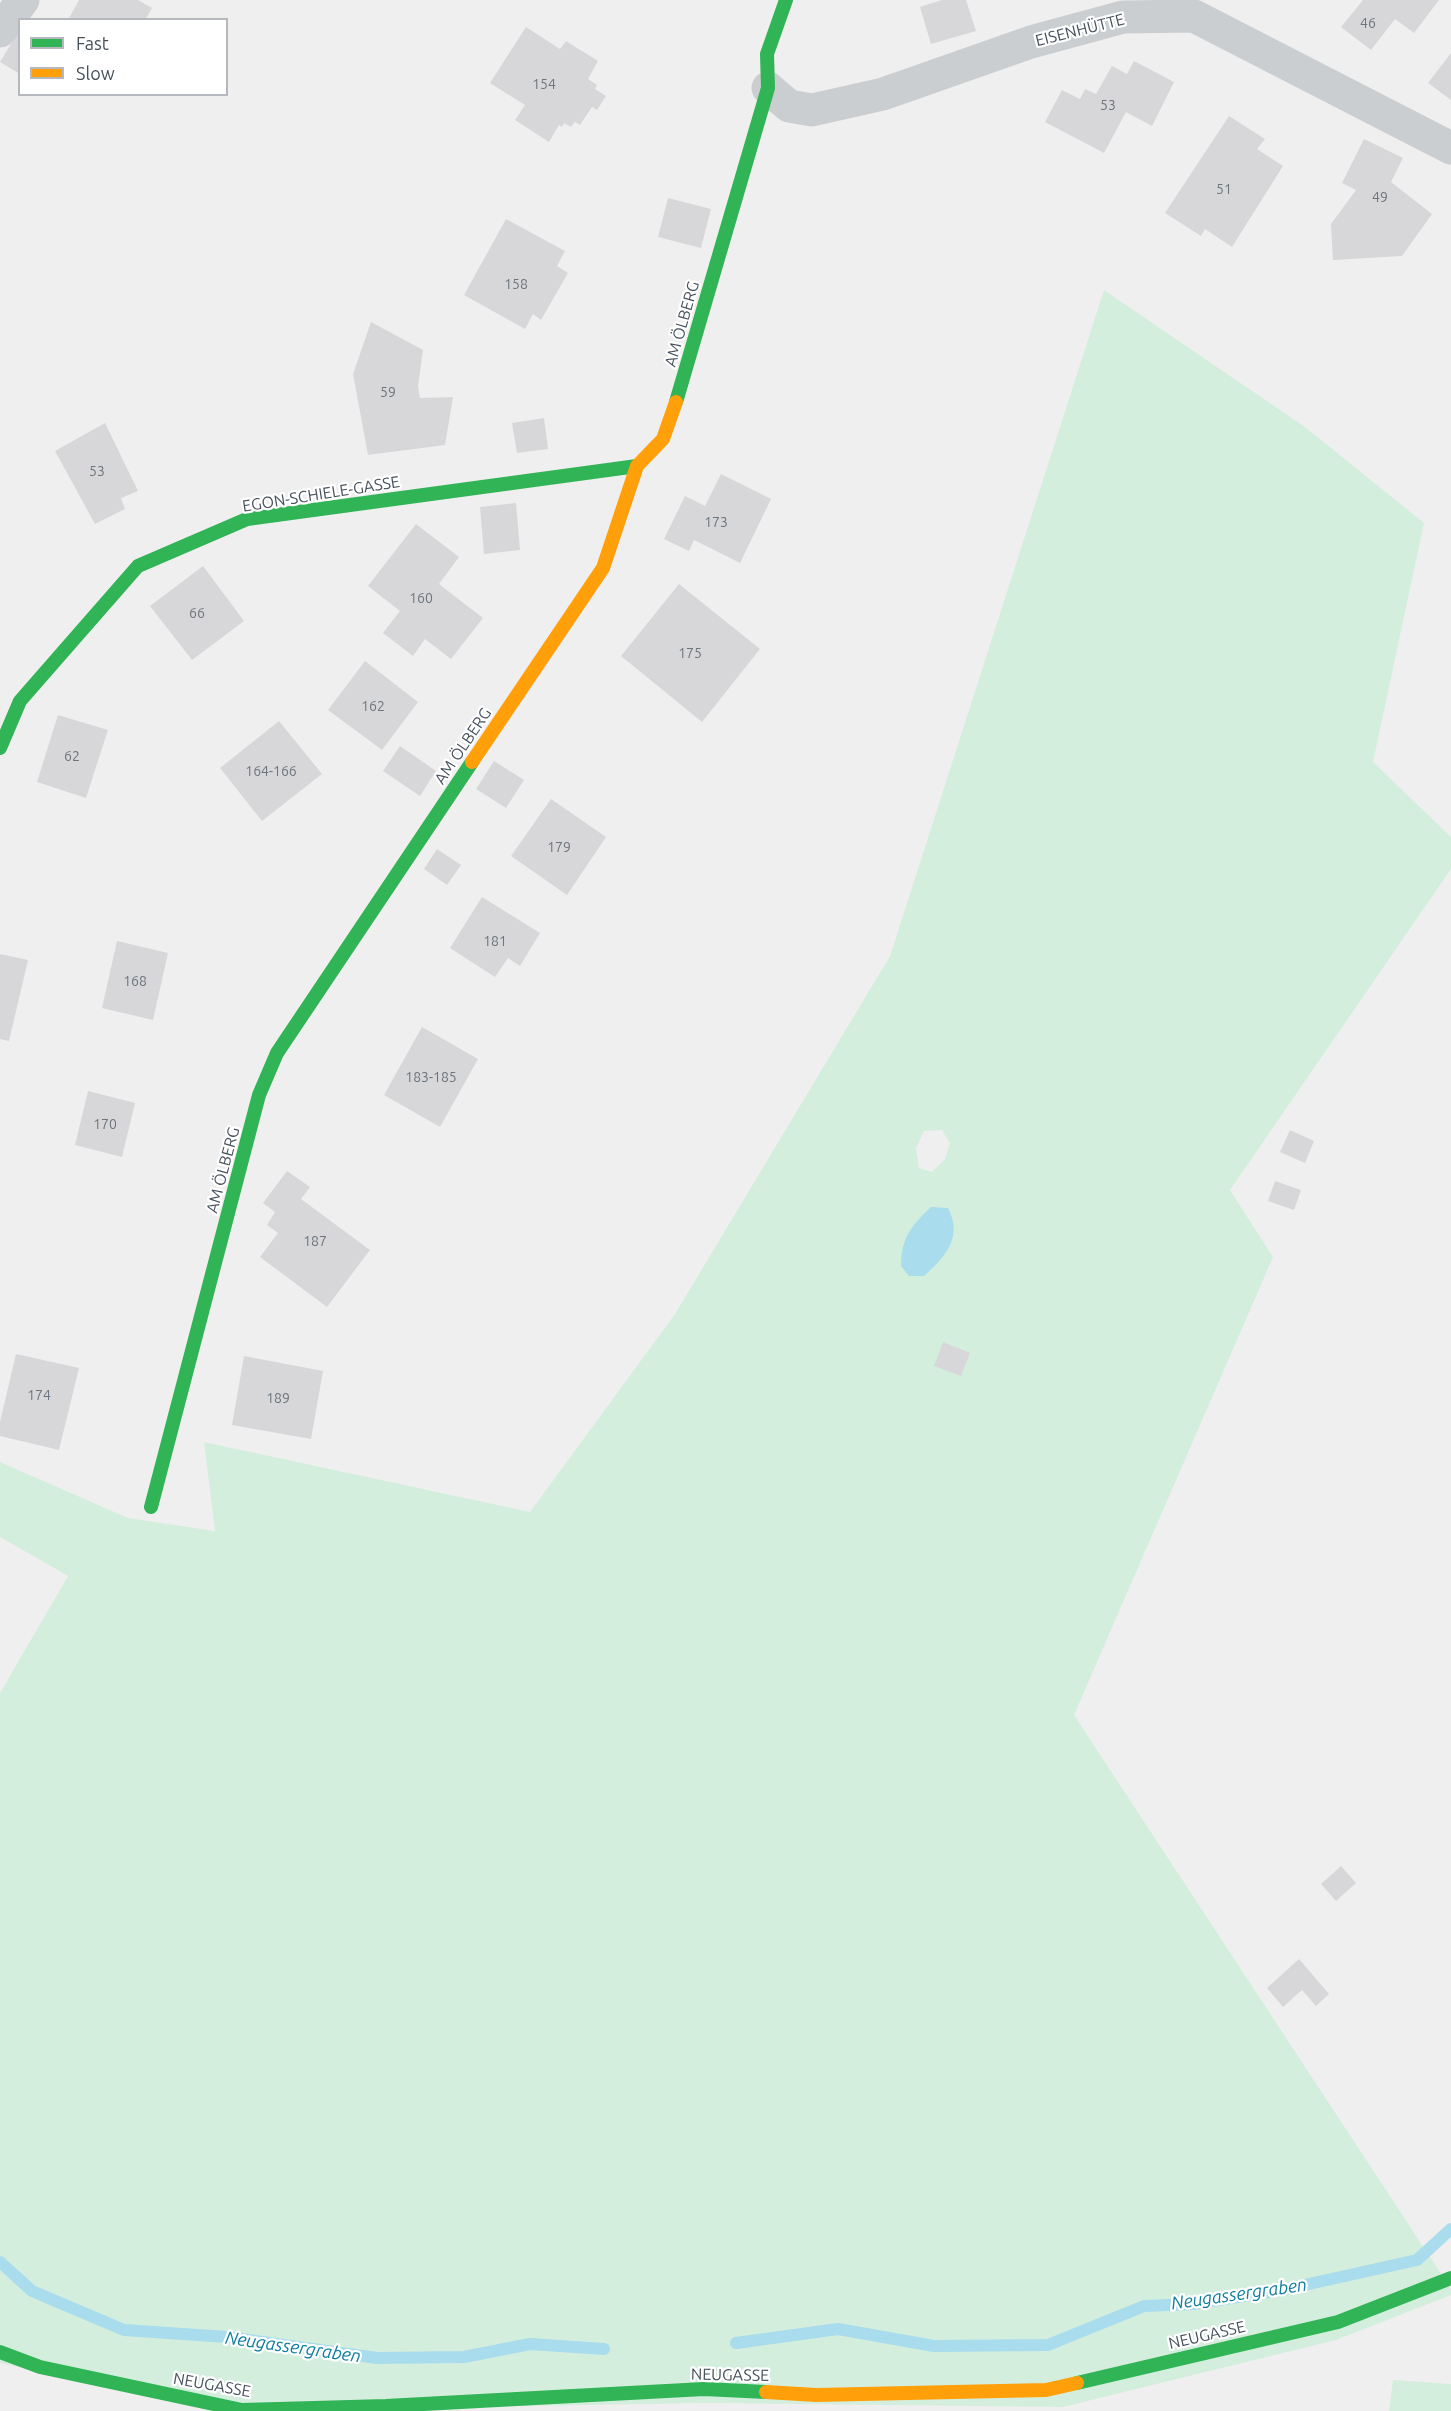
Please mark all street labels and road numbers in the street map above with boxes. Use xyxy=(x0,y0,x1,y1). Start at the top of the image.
street label: EISENHÜTTE xyxy=(1033,10,1127,50)
street label: AM ÖLBERG xyxy=(661,279,703,369)
street label: EGON-SCHIELE-GASSE xyxy=(241,472,401,516)
street label: AM ÖLBERG xyxy=(430,704,496,788)
street label: AM ÖLBERG xyxy=(202,1125,244,1215)
street label: NEUGASSE xyxy=(1167,2317,1247,2353)
street label: NEUGASSE xyxy=(691,2365,769,2385)
street label: NEUGASSE xyxy=(172,2369,252,2401)

